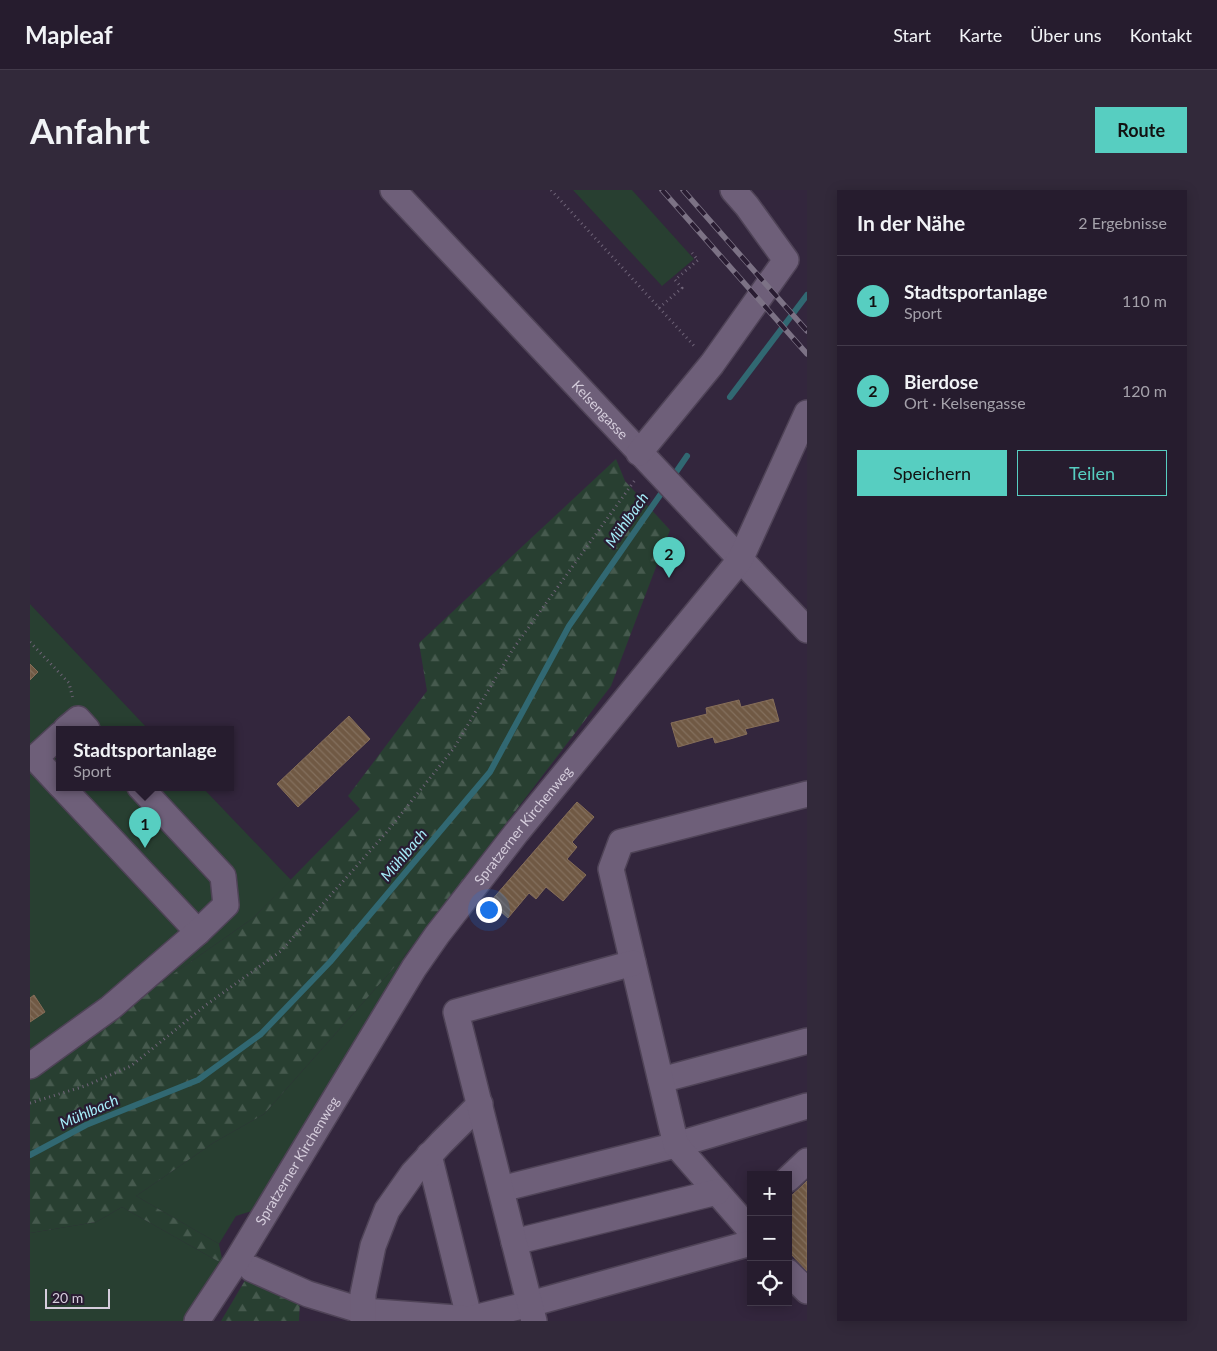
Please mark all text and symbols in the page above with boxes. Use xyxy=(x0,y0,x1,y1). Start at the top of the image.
text: Mapleaf xyxy=(25,20,113,49)
text: Start xyxy=(893,24,931,46)
text: Karte xyxy=(959,24,1002,46)
text: Über uns xyxy=(1030,24,1102,46)
text: Kontakt xyxy=(1130,24,1192,46)
button: Route xyxy=(1095,107,1187,153)
text: Anfahrt xyxy=(30,109,150,151)
text: In der Nähe xyxy=(857,210,965,235)
text: 2 Ergebnisse xyxy=(1078,213,1167,232)
text: Stadtsportanlage xyxy=(904,280,1048,303)
text: 1 xyxy=(868,291,878,310)
text: 110 m xyxy=(1122,291,1167,310)
text: Sport xyxy=(904,303,942,322)
text: Bierdose xyxy=(904,370,978,393)
street label: Kelsengasse xyxy=(569,377,632,443)
text: 2 xyxy=(868,381,878,400)
text: 120 m xyxy=(1122,381,1167,400)
text: Ort · Kelsengasse xyxy=(904,393,1026,412)
button: Speichern xyxy=(857,450,1007,496)
button: Teilen xyxy=(1017,450,1167,496)
water label: Mühlbach xyxy=(601,489,651,550)
pin: 2 xyxy=(653,537,685,578)
popup xyxy=(56,726,234,791)
text: Stadtsportanlage xyxy=(73,738,217,761)
text: Sport xyxy=(73,761,111,780)
street label: Spratzerner Kirchenweg xyxy=(470,762,576,888)
pin: 1 xyxy=(129,807,161,848)
water label: Mühlbach xyxy=(376,825,430,884)
your location xyxy=(476,897,502,923)
water label: Mühlbach xyxy=(56,1090,121,1132)
street label: Spratzerner Kirchenweg xyxy=(251,1093,342,1228)
map controls xyxy=(747,1171,792,1306)
button: + xyxy=(747,1171,792,1216)
button: − xyxy=(747,1216,792,1261)
button: locate xyxy=(747,1261,792,1306)
scale bar xyxy=(45,1286,110,1309)
text: 20 m xyxy=(52,1289,83,1306)

